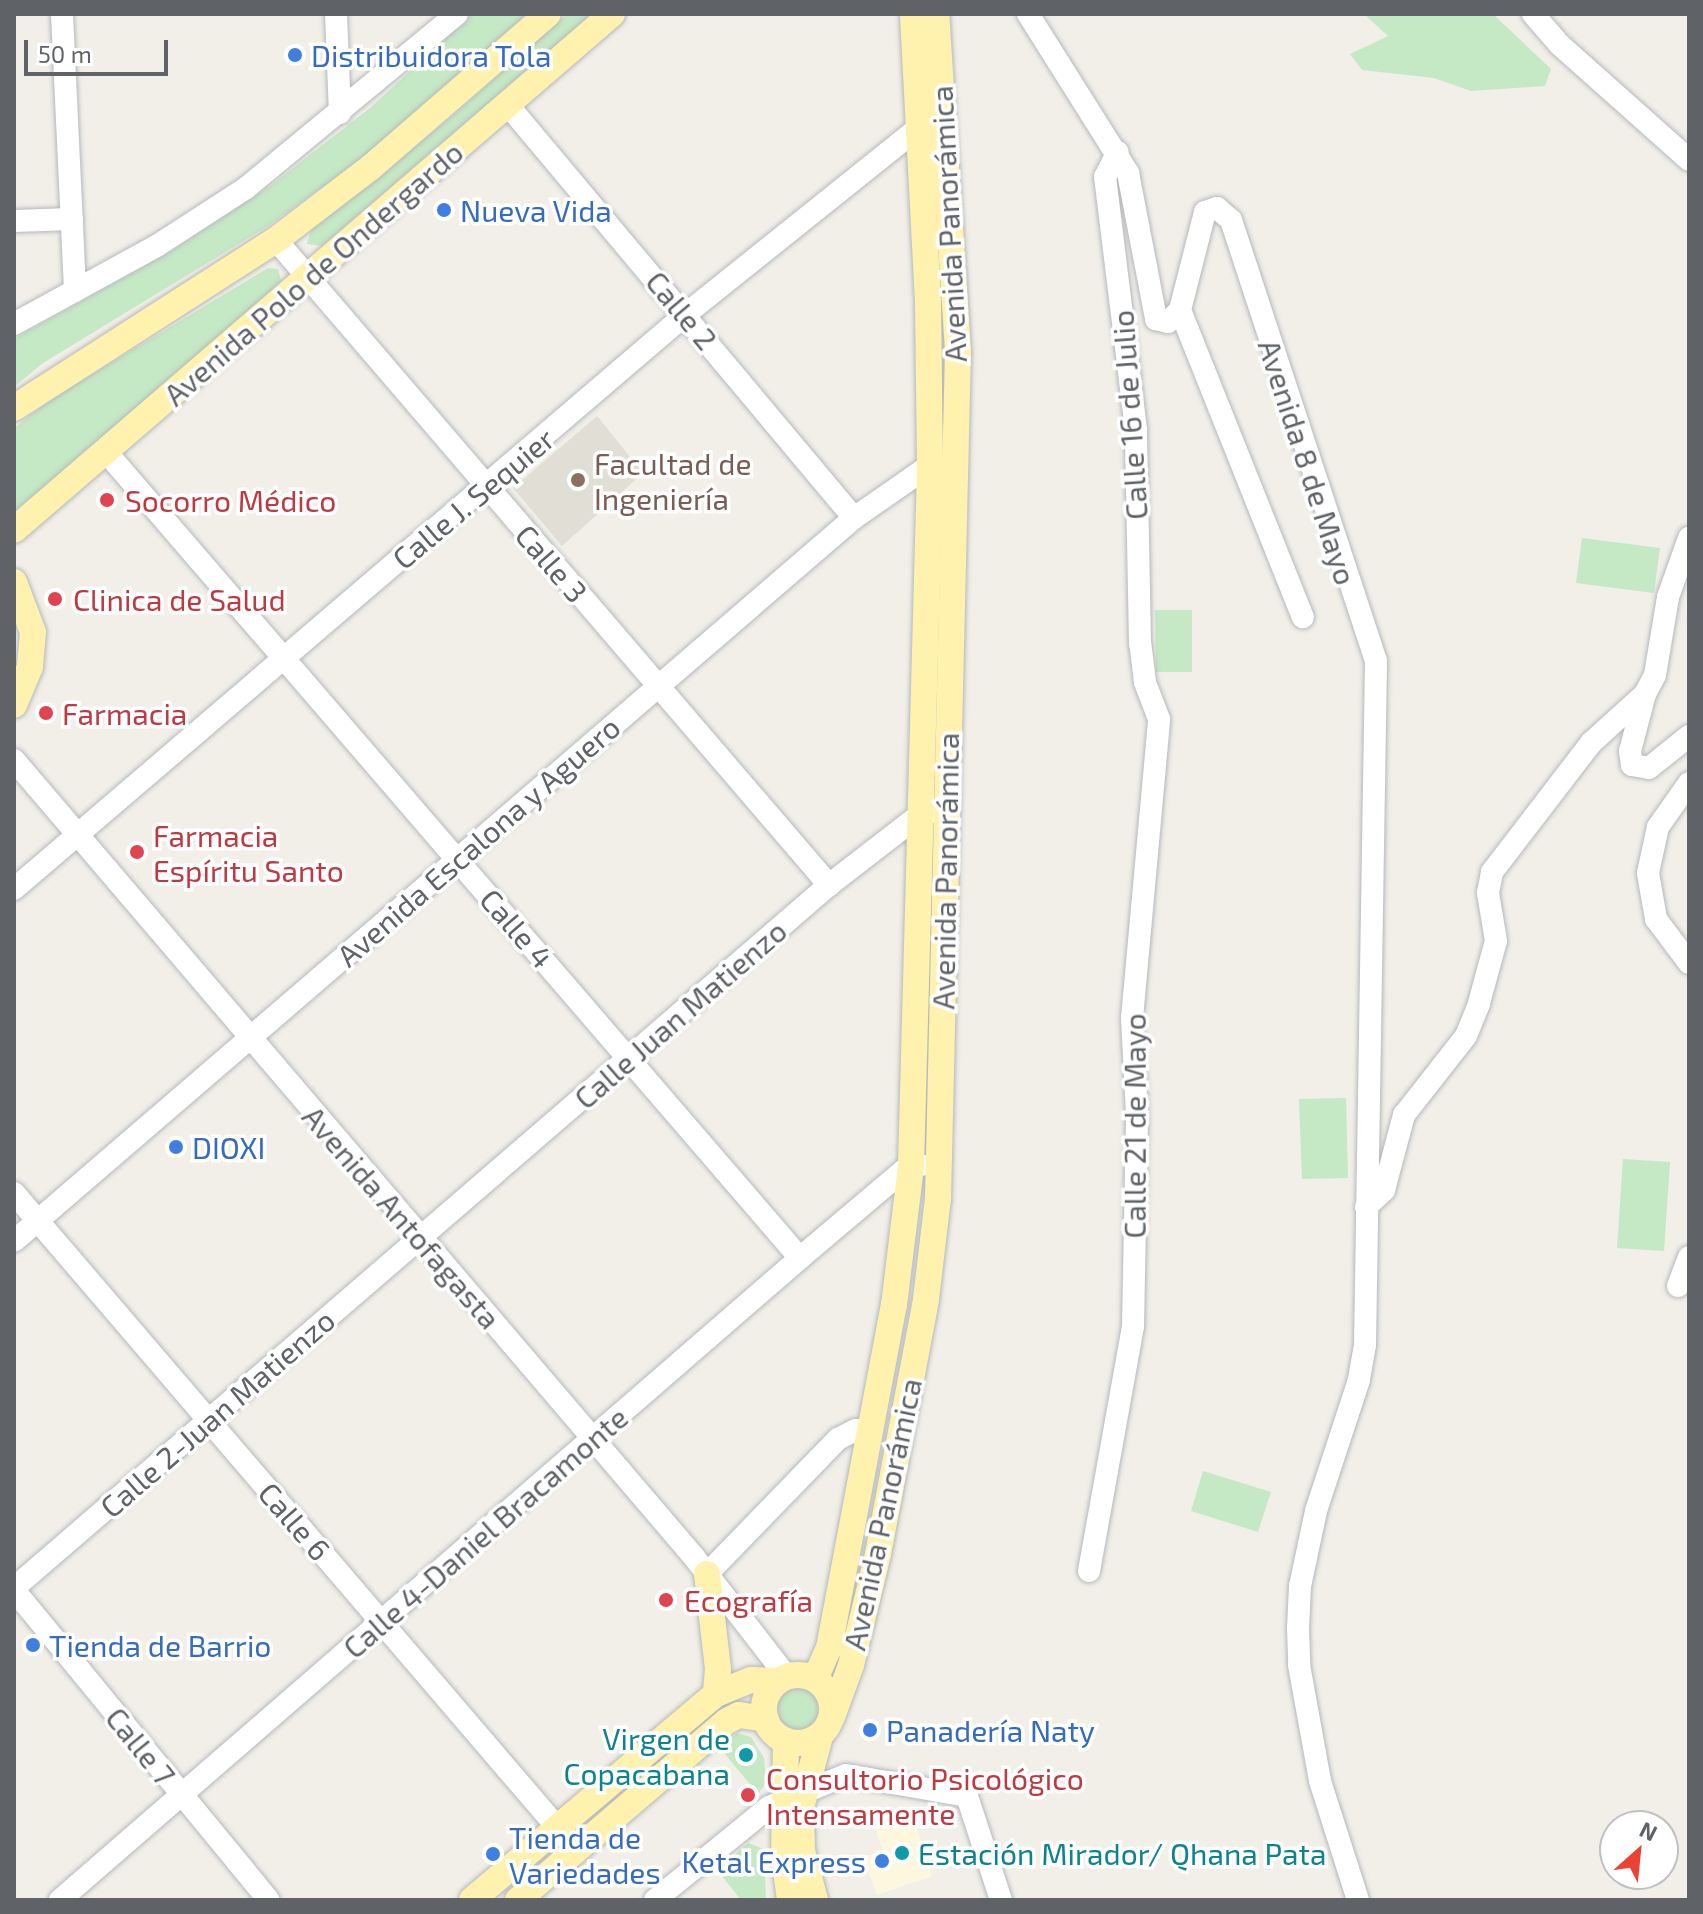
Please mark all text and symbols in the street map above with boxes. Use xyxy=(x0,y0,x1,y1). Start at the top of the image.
scale bar xyxy=(28,24,172,74)
place label: Distribuidora Tola xyxy=(311,37,552,73)
text: 50 m xyxy=(38,39,92,68)
marker: Distribuidora Tola xyxy=(286,46,304,64)
street label: Avenida Panorámica xyxy=(923,85,973,363)
street label: Avenida Polo de Ondergardo xyxy=(156,133,470,413)
place label: Nueva Vida xyxy=(460,192,613,228)
marker: Nueva Vida xyxy=(435,201,453,219)
street label: Calle 2 xyxy=(639,264,725,356)
street label: Calle 16 de Julio xyxy=(1104,309,1154,521)
street label: Avenida 8 de Mayo xyxy=(1251,335,1365,589)
street label: Calle J. Sequier xyxy=(385,420,561,576)
place label: Facultad de Ingeniería xyxy=(594,445,751,516)
marker: Facultad de Ingeniería xyxy=(569,471,587,489)
place label: Socorro Médico xyxy=(125,482,336,518)
marker: Socorro Médico xyxy=(96,489,118,511)
street label: Calle 3 xyxy=(509,517,595,609)
place label: Clinica de Salud xyxy=(73,581,286,617)
marker: Clinica de Salud xyxy=(44,588,66,610)
place label: Farmacia xyxy=(62,695,187,731)
marker: Farmacia xyxy=(37,704,55,722)
street label: Avenida Escalona y Aguero xyxy=(329,708,627,974)
street label: Avenida Panorámica xyxy=(925,732,965,1010)
place label: Farmacia Espíritu Santo xyxy=(153,817,344,888)
marker: Farmacia Espíritu Santo xyxy=(128,843,146,861)
street label: Calle 4 xyxy=(473,881,561,975)
street label: Calle Juan Matienzo xyxy=(566,912,794,1116)
street label: Calle 21 de Mayo xyxy=(1116,1013,1152,1239)
street label: Avenida Antofagasta xyxy=(295,1098,509,1336)
place label: DIOXI xyxy=(192,1129,265,1165)
marker: DIOXI xyxy=(167,1138,185,1156)
street label: Calle 2-Juan Matienzo xyxy=(92,1301,342,1525)
street label: Avenida Panorámica xyxy=(836,1375,928,1653)
street label: Calle 4-Daniel Bracamonte xyxy=(335,1398,635,1666)
street label: Calle 6 xyxy=(251,1475,339,1567)
place label: Ecografía xyxy=(684,1582,813,1618)
marker: Ecografía xyxy=(655,1589,677,1611)
place label: Tienda de Barrio xyxy=(49,1627,271,1663)
marker: Tienda de Barrio xyxy=(24,1636,42,1654)
street label: Calle 7 xyxy=(99,1700,183,1792)
place label: Panadería Naty xyxy=(886,1712,1095,1748)
place label: Virgen de Copacabana xyxy=(563,1720,730,1790)
marker: Panadería Naty xyxy=(861,1721,879,1739)
marker: Virgen de Copacabana xyxy=(737,1746,755,1764)
place label: Consultorio Psicológico Intensamente xyxy=(766,1760,1084,1830)
marker: Consultorio Psicológico Intensamente xyxy=(737,1784,759,1806)
north arrow xyxy=(1599,1810,1679,1890)
text: N xyxy=(1636,1815,1662,1846)
place label: Tienda de Variedades xyxy=(509,1819,661,1890)
place label: Estación Mirador/ Qhana Pata xyxy=(918,1835,1326,1871)
place label: Ketal Express xyxy=(681,1843,866,1879)
marker: Estación Mirador/ Qhana Pata xyxy=(893,1844,911,1862)
marker: Tienda de Variedades xyxy=(484,1845,502,1863)
marker: Ketal Express xyxy=(873,1852,891,1870)

